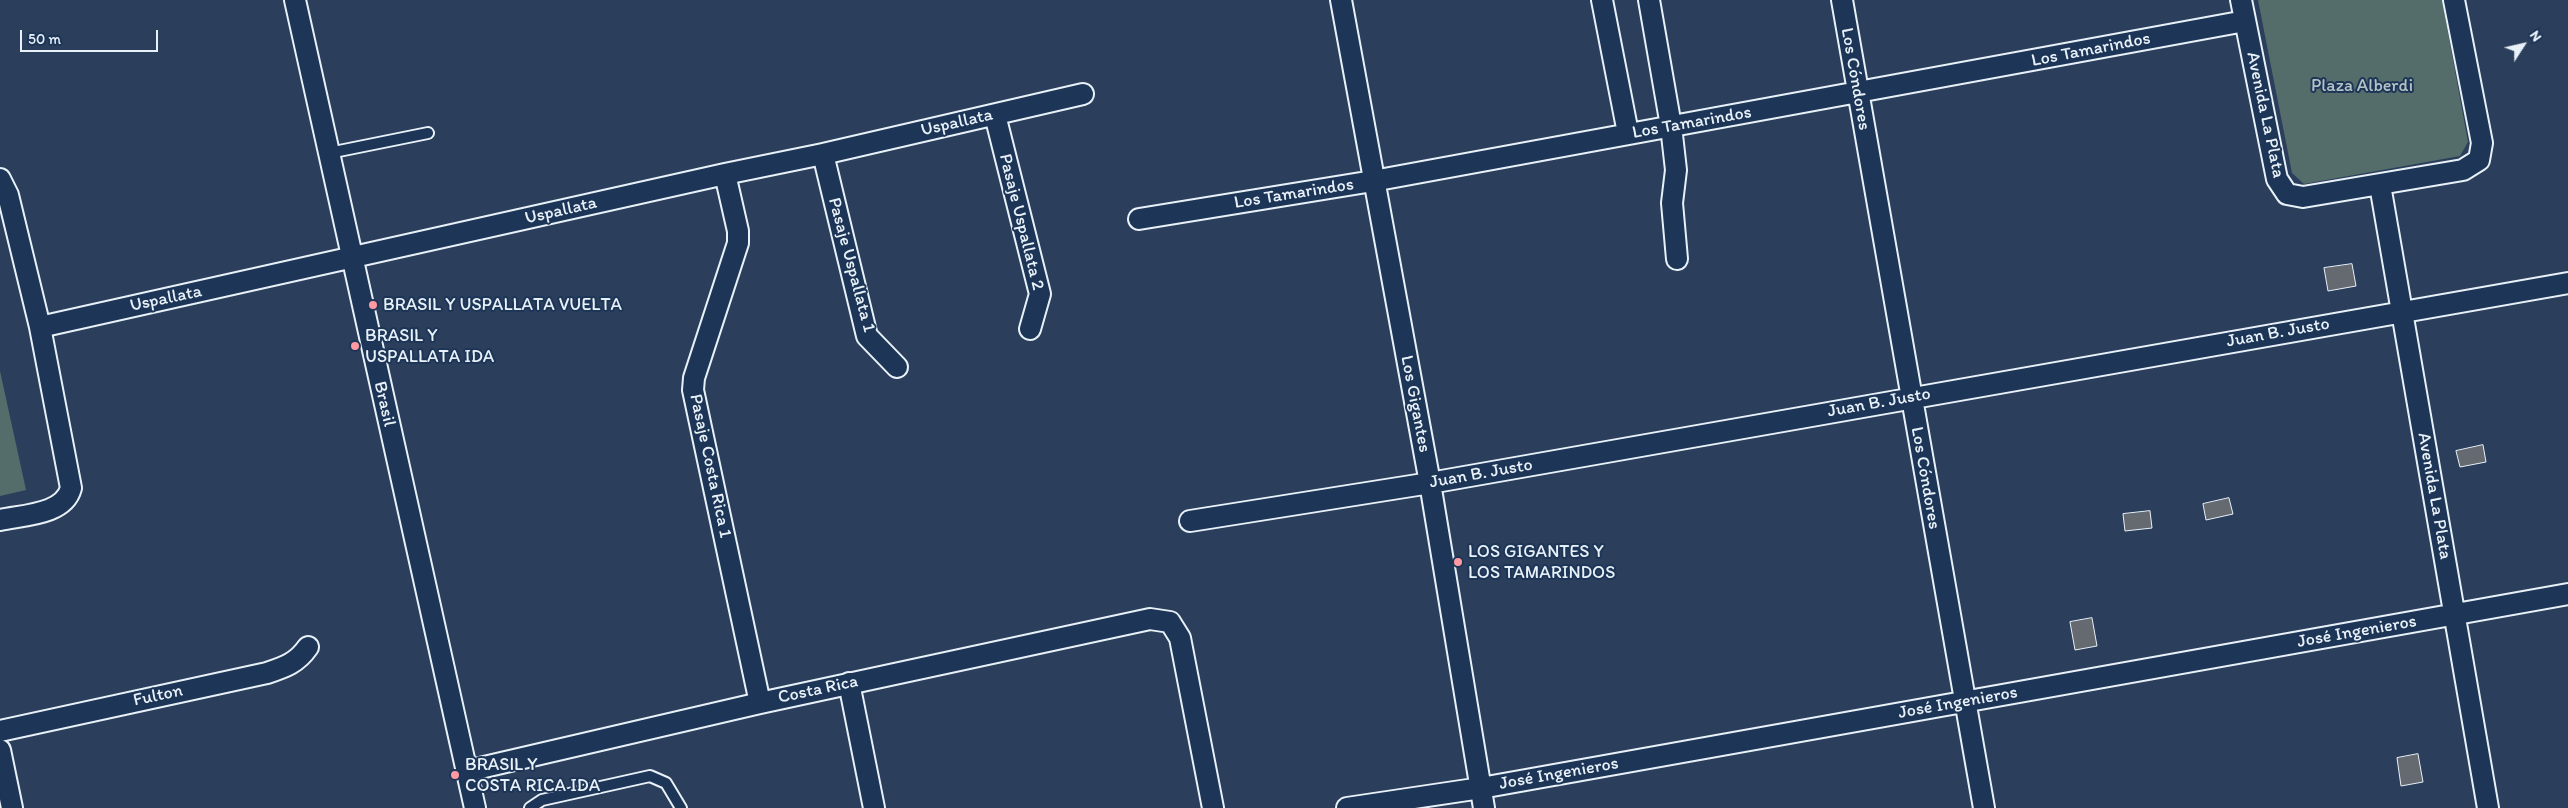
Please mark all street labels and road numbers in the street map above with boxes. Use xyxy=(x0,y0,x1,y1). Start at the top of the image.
street label: Los Cóndores xyxy=(1835,26,1875,132)
street label: Los Tamarindos xyxy=(2030,28,2152,72)
street label: Avenida La Plata xyxy=(2241,50,2289,180)
street label: Los Tamarindos xyxy=(1631,102,1753,144)
street label: Uspallata xyxy=(919,104,995,142)
street label: Pasaje Uspallata 2 xyxy=(994,152,1048,292)
street label: Los Tamarindos xyxy=(1233,174,1355,214)
street label: Uspallata xyxy=(523,192,599,230)
street label: Pasaje Uspallata 1 xyxy=(823,195,879,335)
street label: Uspallata xyxy=(128,281,204,317)
street label: Juan B. Justo xyxy=(2225,313,2331,353)
street label: Los Gigantes xyxy=(1395,354,1435,454)
street label: Brasil xyxy=(368,379,400,429)
street label: Juan B. Justo xyxy=(1826,383,1932,423)
street label: Pasaje Costa Rica 1 xyxy=(684,392,736,540)
street label: Los Cóndores xyxy=(1905,425,1945,531)
street label: Avenida La Plata xyxy=(2412,431,2456,561)
street label: Juan B. Justo xyxy=(1428,454,1534,494)
street label: José Ingenieros xyxy=(2296,611,2418,653)
street label: Costa Rica xyxy=(776,671,860,709)
street label: Fulton xyxy=(131,680,185,712)
street label: José Ingenieros xyxy=(1897,682,2019,724)
street label: José Ingenieros xyxy=(1498,753,1620,795)

